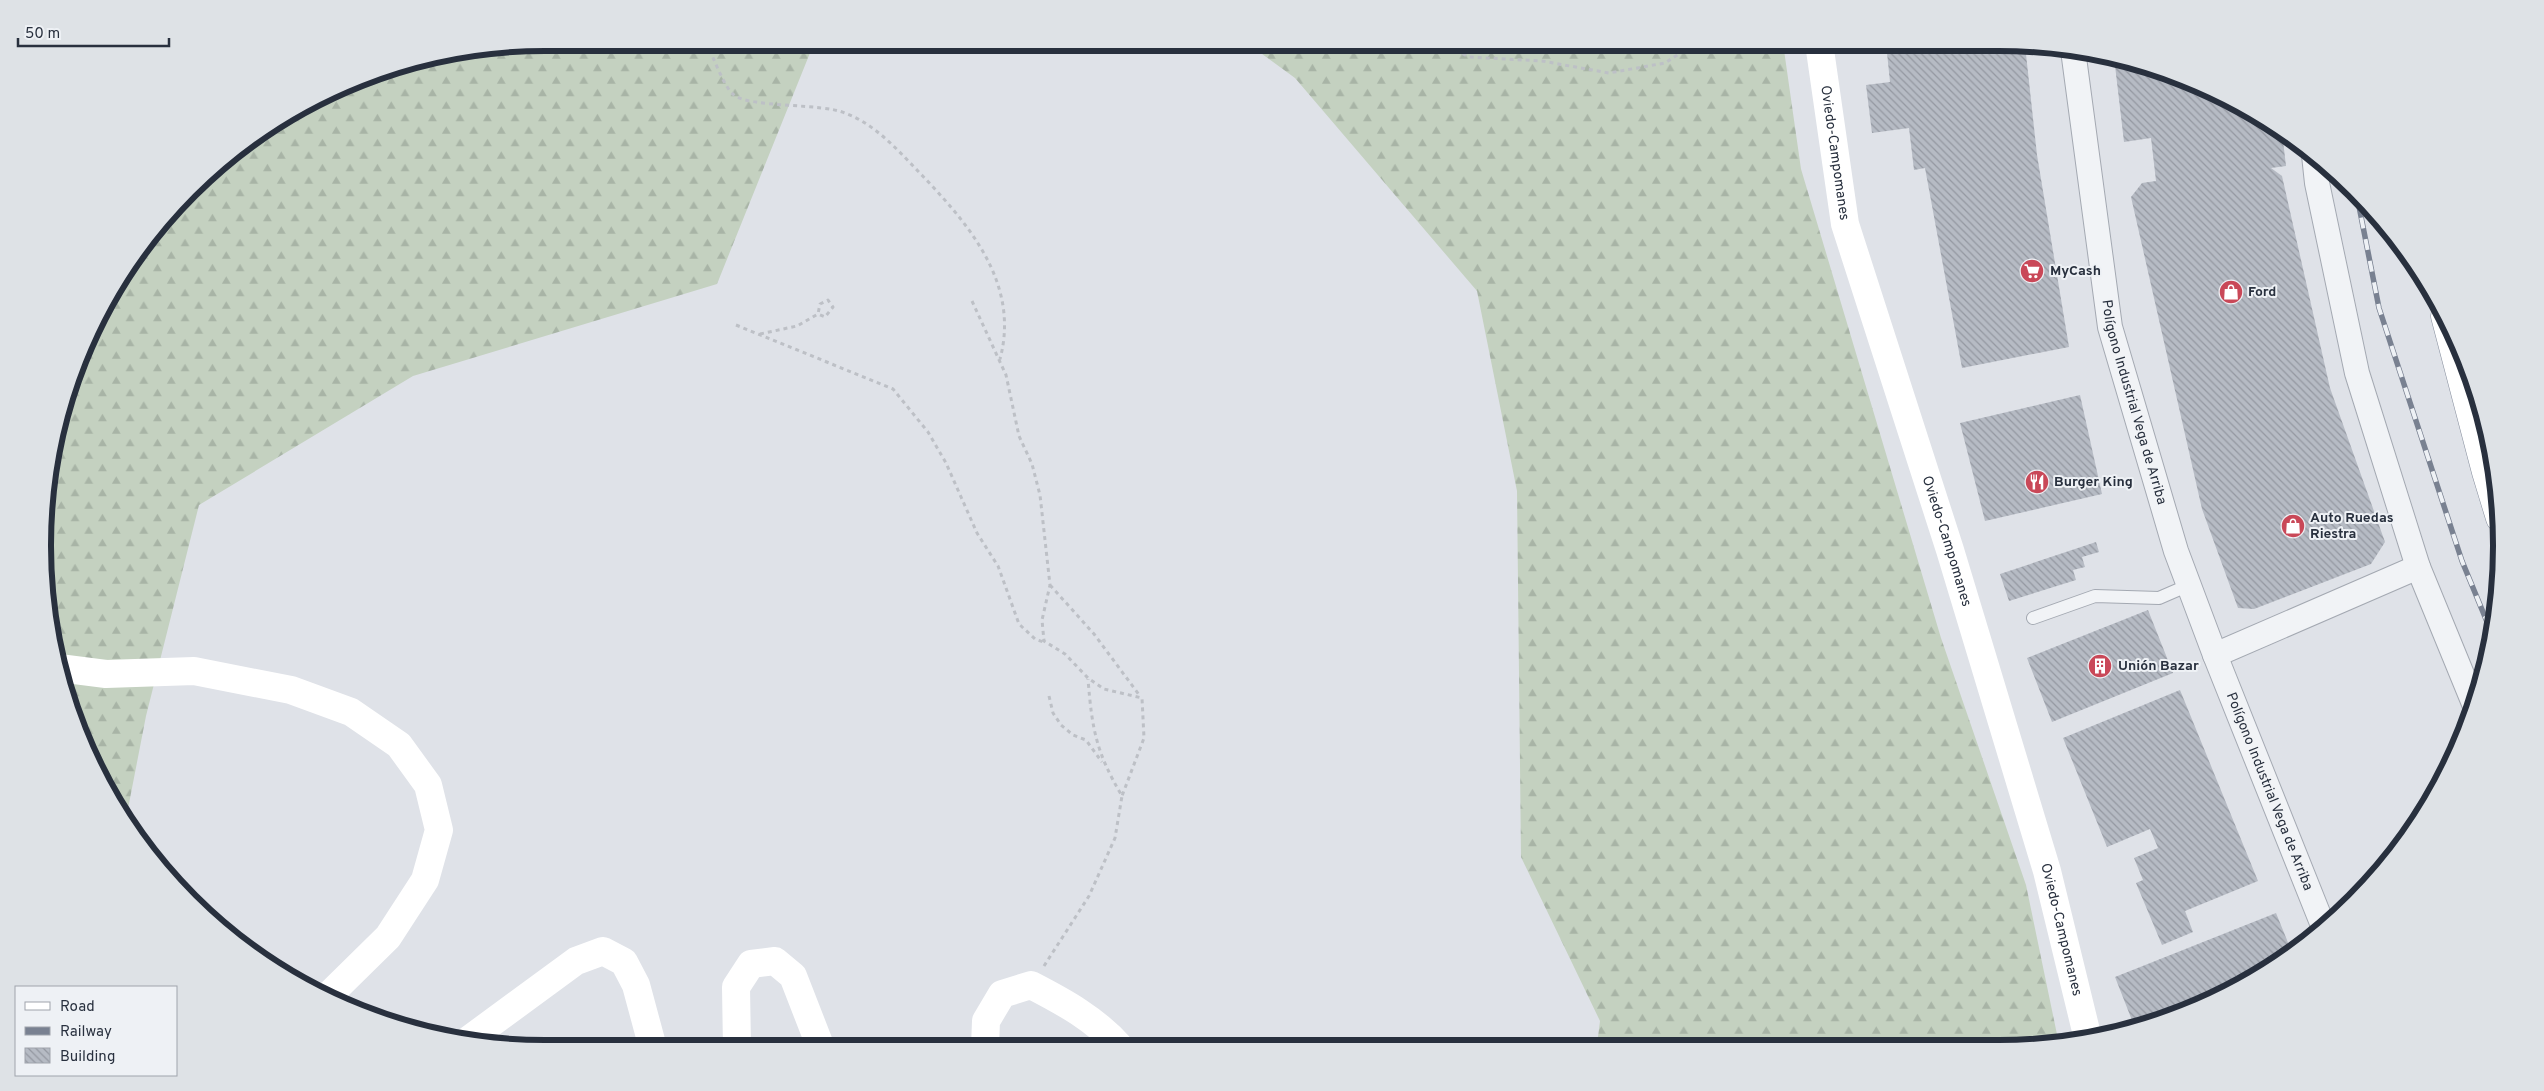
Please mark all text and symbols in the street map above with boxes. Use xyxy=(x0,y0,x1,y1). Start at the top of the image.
scale bar xyxy=(18,15,169,47)
text: 50 m xyxy=(25,25,60,44)
street label: Oviedo-Campomanes xyxy=(1817,84,1853,221)
supermarket icon: MyCash xyxy=(2019,258,2045,284)
place label: MyCash xyxy=(2050,263,2101,280)
shop icon: Ford xyxy=(2218,279,2244,305)
place label: Ford xyxy=(2248,284,2276,301)
street label: Polígono Industrial Vega de Arriba xyxy=(2098,299,2170,506)
restaurant icon: Burger King xyxy=(2024,469,2050,495)
street label: Oviedo-Campomanes xyxy=(1918,474,1975,609)
place label: Burger King xyxy=(2054,474,2133,491)
place label: Auto Ruedas Riestra xyxy=(2310,510,2394,543)
shop icon: Auto Ruedas Riestra xyxy=(2280,513,2306,539)
building icon: Unión Bazar xyxy=(2087,653,2113,679)
place label: Unión Bazar xyxy=(2118,658,2199,675)
street label: Polígono Industrial Vega de Arriba xyxy=(2222,690,2317,893)
street label: Oviedo-Campomanes xyxy=(2037,861,2086,998)
legend xyxy=(15,986,178,1076)
text: Road xyxy=(60,998,95,1017)
text: Railway xyxy=(60,1023,112,1042)
text: Building xyxy=(60,1048,115,1067)

